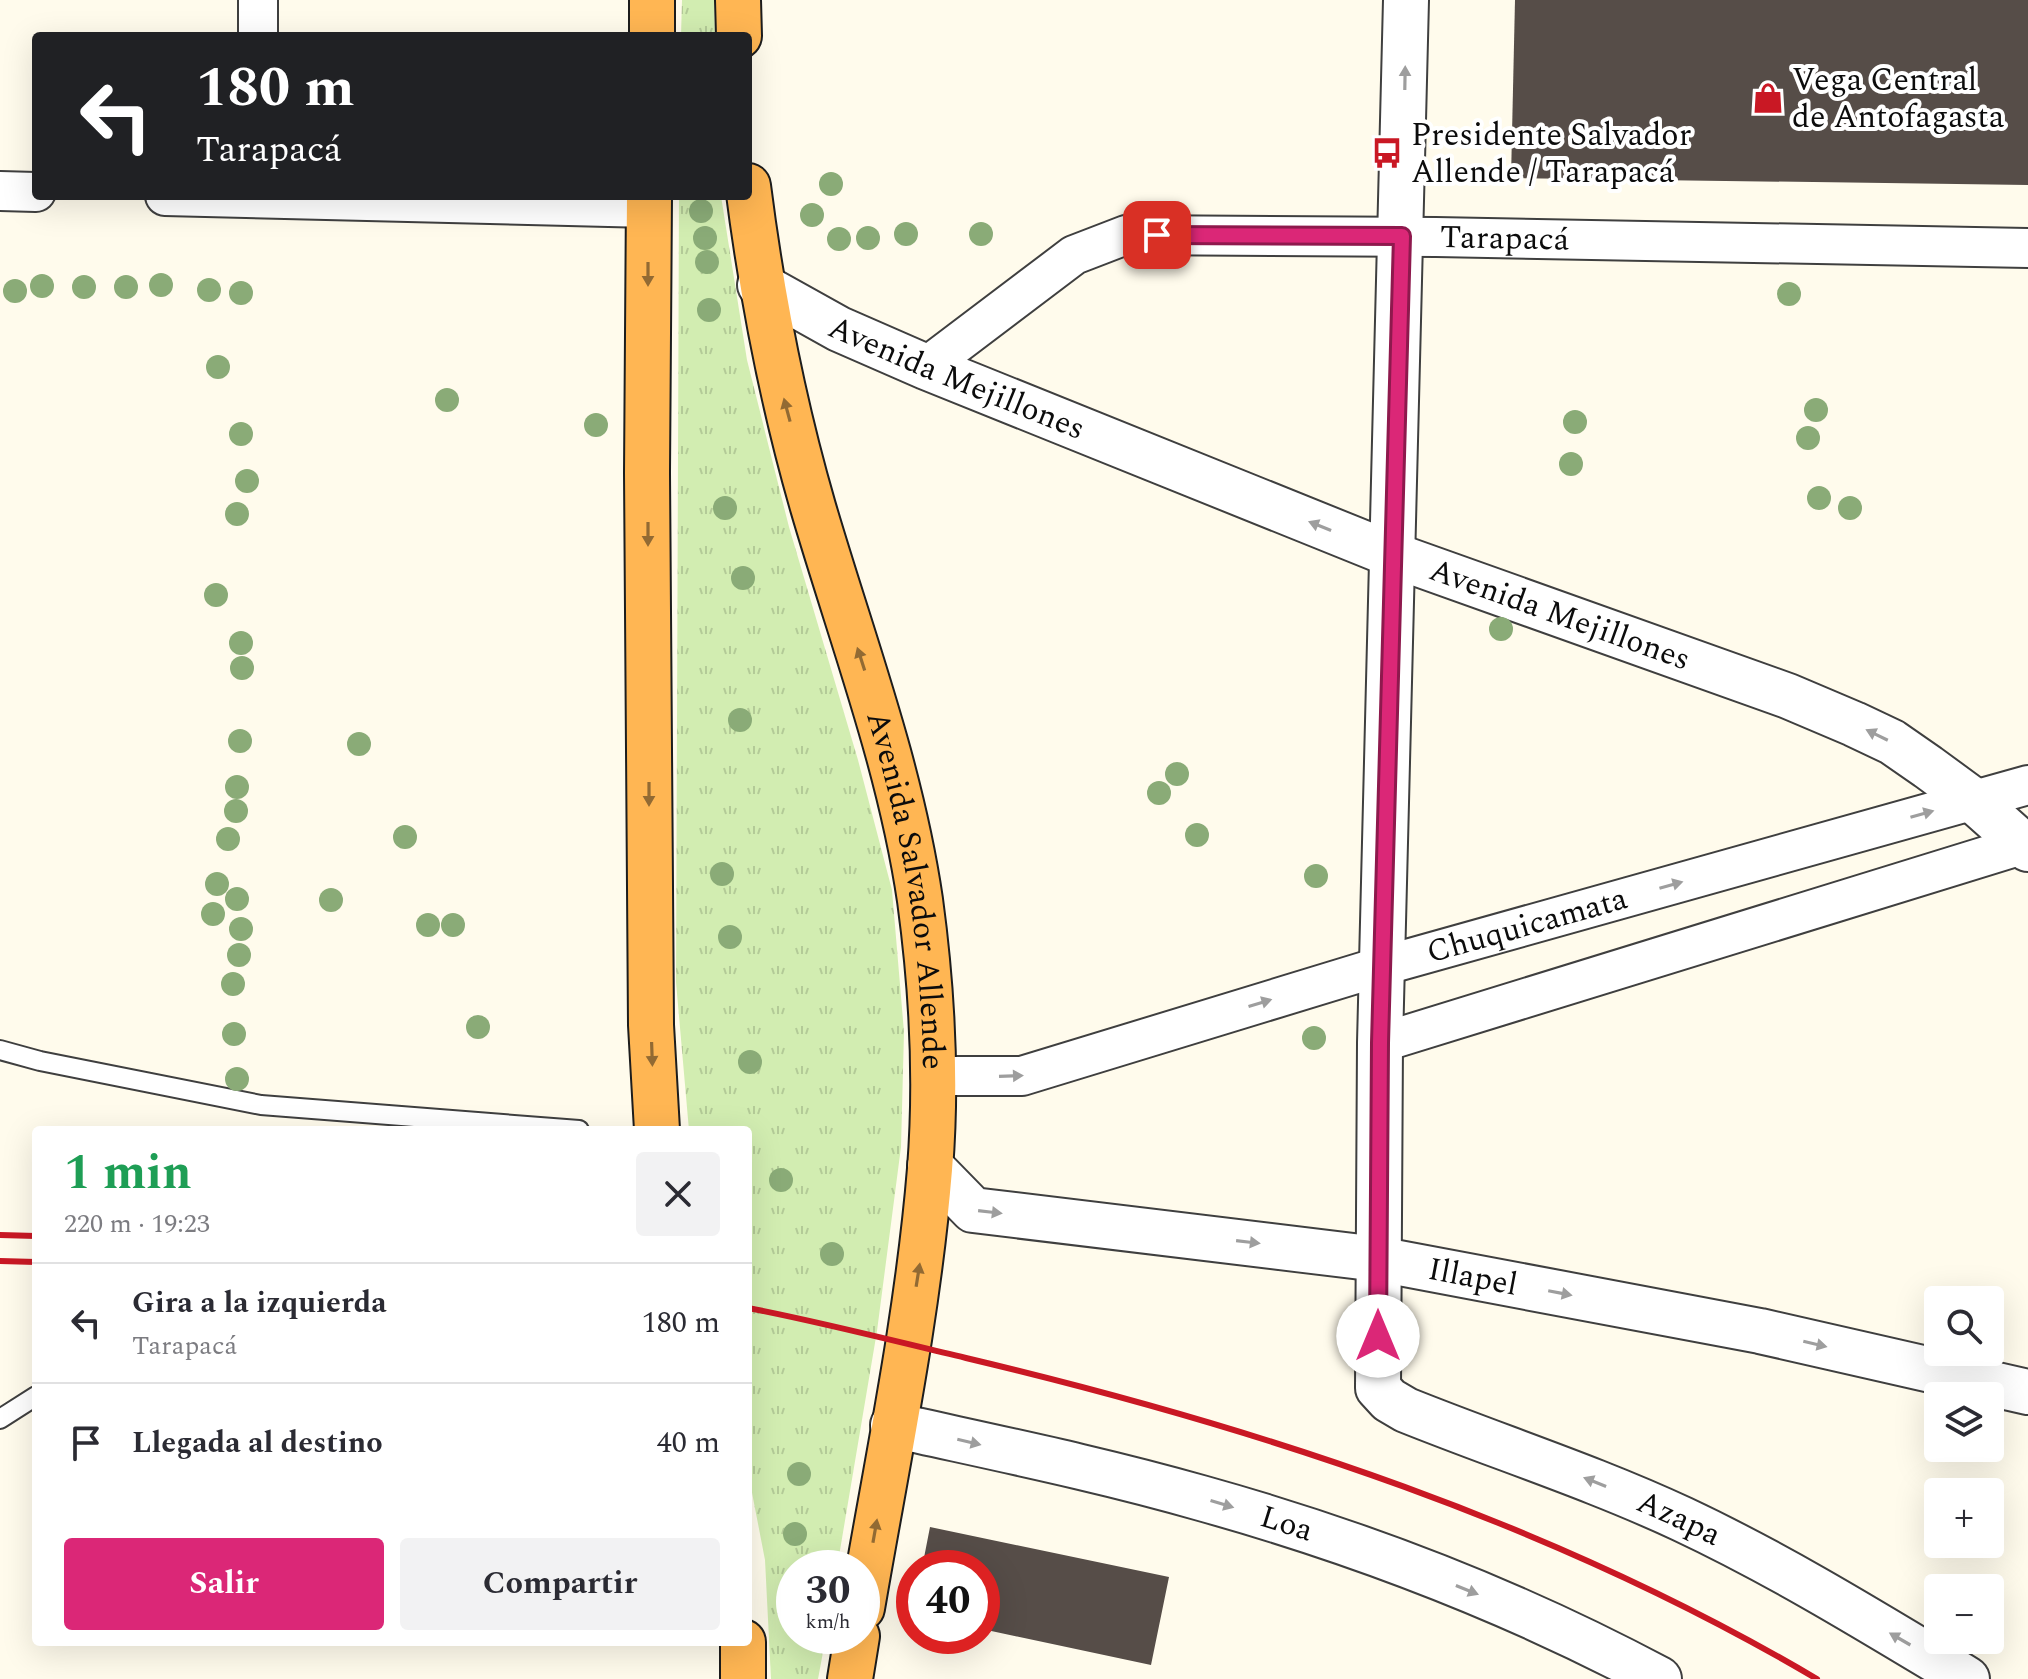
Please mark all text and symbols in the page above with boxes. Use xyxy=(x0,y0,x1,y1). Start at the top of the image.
text: 180 m xyxy=(196,46,355,131)
place label: Vega Central de Antofagasta xyxy=(1792,56,2005,142)
icon: left xyxy=(64,64,168,168)
one-way arrow xyxy=(1398,65,1411,90)
shop icon: Vega Central de Antofagasta xyxy=(1751,81,1785,115)
place label: Presidente Salvador Allende / Tarapacá xyxy=(1411,111,1691,197)
text: Tarapacá xyxy=(196,123,342,178)
bus stop icon: Presidente Salvador Allende / Tarapacá xyxy=(1370,136,1404,170)
pin xyxy=(1123,201,1191,269)
icon: arrive xyxy=(1135,213,1179,257)
street label: Tarapacá xyxy=(1439,213,1570,264)
one-way arrow xyxy=(642,262,654,287)
street label: Avenida Mejillones xyxy=(821,303,1093,453)
one-way arrow xyxy=(781,397,793,422)
one-way arrow xyxy=(1308,519,1332,532)
one-way arrow xyxy=(642,522,654,547)
street label: Avenida Mejillones xyxy=(1423,545,1697,684)
one-way arrow xyxy=(854,647,867,671)
street label: Avenida Salvador Allende xyxy=(853,705,958,1070)
one-way arrow xyxy=(1865,728,1888,742)
one-way arrow xyxy=(643,782,655,807)
one-way arrow xyxy=(1909,808,1934,820)
street label: Chuquicamata xyxy=(1421,874,1633,977)
one-way arrow xyxy=(1660,878,1684,891)
one-way arrow xyxy=(1248,996,1272,1009)
one-way arrow xyxy=(646,1042,659,1067)
one-way arrow xyxy=(999,1069,1024,1082)
text: 1 min xyxy=(64,1137,192,1210)
button: close xyxy=(636,1152,720,1236)
text: 220 m · 19:23 xyxy=(64,1204,210,1244)
one-way arrow xyxy=(978,1205,1003,1218)
one-way arrow xyxy=(1236,1236,1261,1249)
street label: Illapel xyxy=(1424,1244,1522,1309)
one-way arrow xyxy=(912,1262,925,1287)
text: Gira a la izquierda xyxy=(132,1280,387,1326)
map controls xyxy=(1924,1286,2004,1654)
button: search xyxy=(1924,1286,2004,1366)
one-way arrow xyxy=(1547,1288,1572,1300)
position arrow xyxy=(1336,1294,1420,1378)
text: 180 m xyxy=(642,1300,720,1346)
icon: left xyxy=(64,1301,108,1345)
text: Tarapacá xyxy=(132,1326,237,1366)
one-way arrow xyxy=(1802,1338,1827,1350)
button: layers xyxy=(1924,1382,2004,1462)
text: Llegada al destino xyxy=(132,1420,383,1466)
text: 40 m xyxy=(657,1420,720,1466)
icon: arrive xyxy=(64,1421,108,1465)
one-way arrow xyxy=(957,1436,982,1449)
one-way arrow xyxy=(1583,1475,1607,1488)
street label: Azapa xyxy=(1629,1477,1730,1559)
button: + xyxy=(1924,1478,2004,1558)
street label: Loa xyxy=(1254,1492,1320,1555)
one-way arrow xyxy=(1210,1498,1234,1511)
one-way arrow xyxy=(870,1518,882,1543)
button: Salir xyxy=(64,1538,384,1630)
button: Compartir xyxy=(400,1538,720,1630)
speed limit sign: 40 xyxy=(896,1550,1000,1654)
text: 30 xyxy=(806,1561,850,1622)
button: − xyxy=(1924,1574,2004,1654)
one-way arrow xyxy=(1455,1584,1479,1597)
text: km/h xyxy=(806,1607,851,1637)
one-way arrow xyxy=(1889,1632,1911,1646)

